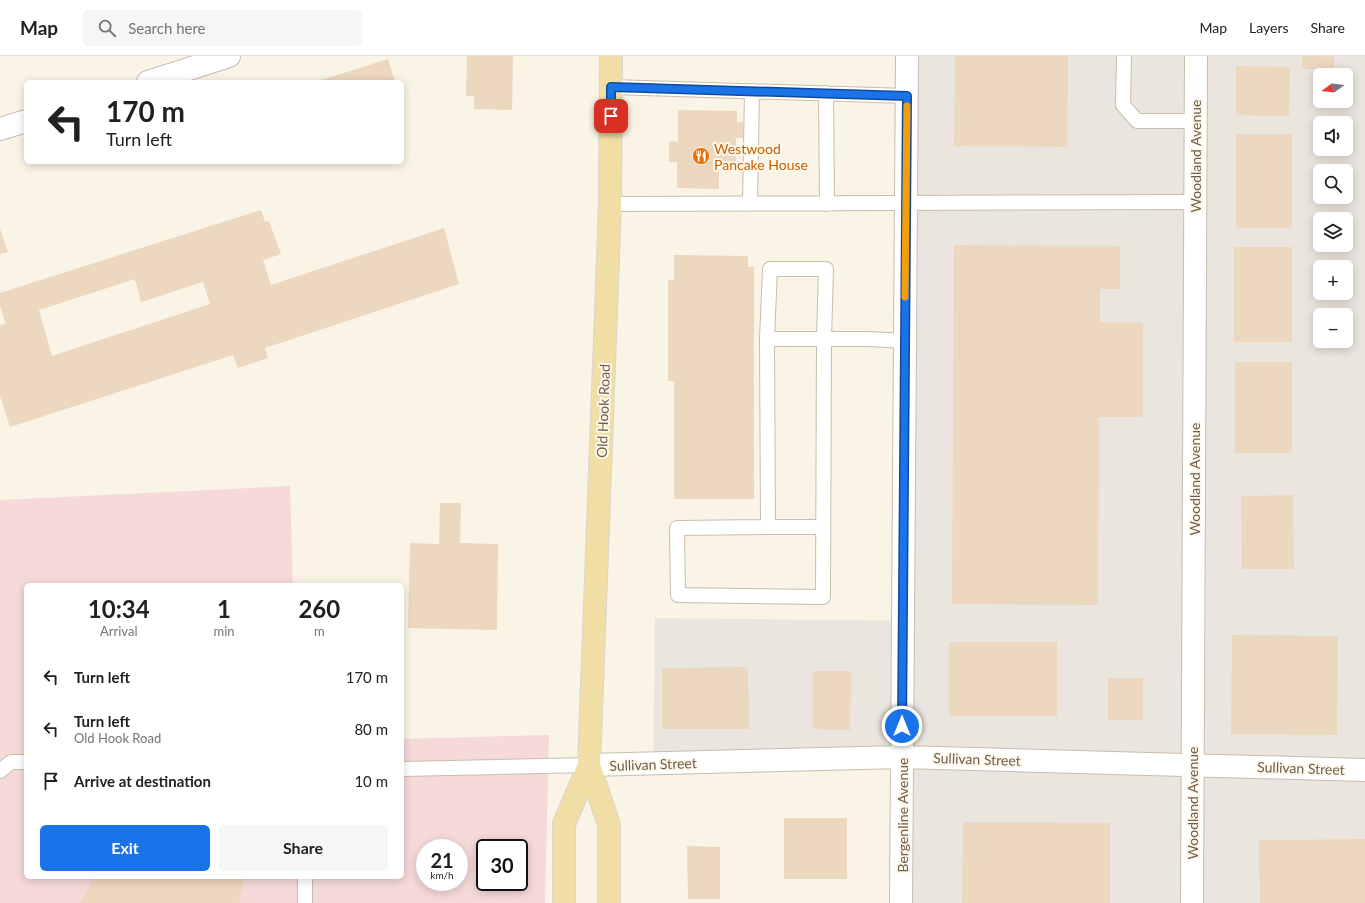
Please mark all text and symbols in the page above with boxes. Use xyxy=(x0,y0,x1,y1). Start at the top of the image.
search box xyxy=(82,10,362,46)
text: Map xyxy=(20,16,58,39)
icon: search xyxy=(96,17,118,39)
text: Search here xyxy=(128,19,206,37)
text: Map xyxy=(1199,19,1227,36)
text: Layers xyxy=(1249,19,1289,36)
text: Share xyxy=(1311,19,1345,36)
north arrow xyxy=(1313,68,1353,108)
map controls xyxy=(1313,68,1353,348)
text: 170 m xyxy=(106,94,185,128)
icon: left xyxy=(40,96,92,148)
pin xyxy=(594,99,628,133)
street label: Woodland Avenue xyxy=(1187,100,1204,212)
icon: arrive xyxy=(600,105,622,127)
button: sound xyxy=(1313,116,1353,156)
text: Turn left xyxy=(106,128,172,150)
place label: Westwood Pancake House xyxy=(714,140,808,173)
restaurant icon: Westwood Pancake House xyxy=(691,146,711,166)
button: search xyxy=(1313,164,1353,204)
button: layers xyxy=(1313,212,1353,252)
button: + xyxy=(1313,260,1353,300)
button: − xyxy=(1313,308,1353,348)
street label: Old Hook Road xyxy=(593,364,613,458)
street label: Woodland Avenue xyxy=(1186,423,1203,535)
text: 10:34 xyxy=(88,594,150,623)
text: 1 xyxy=(217,594,231,623)
text: 260 xyxy=(298,594,340,623)
text: Arrival xyxy=(100,623,137,639)
text: min xyxy=(214,623,235,639)
text: m xyxy=(314,623,325,639)
icon: left xyxy=(40,666,62,688)
text: Turn left xyxy=(74,668,130,686)
text: 170 m xyxy=(346,668,388,686)
position arrow xyxy=(881,705,923,747)
text: Turn left xyxy=(74,712,130,730)
icon: left xyxy=(40,718,62,740)
text: 80 m xyxy=(354,720,388,738)
text: Old Hook Road xyxy=(74,730,161,746)
street label: Woodland Avenue xyxy=(1184,747,1201,859)
street label: Sullivan Street xyxy=(933,749,1021,769)
street label: Sullivan Street xyxy=(609,754,697,774)
street label: Bergenline Avenue xyxy=(894,758,911,872)
street label: Sullivan Street xyxy=(1257,758,1345,778)
icon: arrive xyxy=(40,770,62,792)
text: Arrive at destination xyxy=(74,772,211,790)
text: 10 m xyxy=(354,772,388,790)
button: Exit xyxy=(40,825,210,871)
button: Share xyxy=(218,825,388,871)
speed limit sign: 30 xyxy=(476,839,528,891)
text: 21 xyxy=(430,848,454,872)
text: km/h xyxy=(430,869,454,881)

